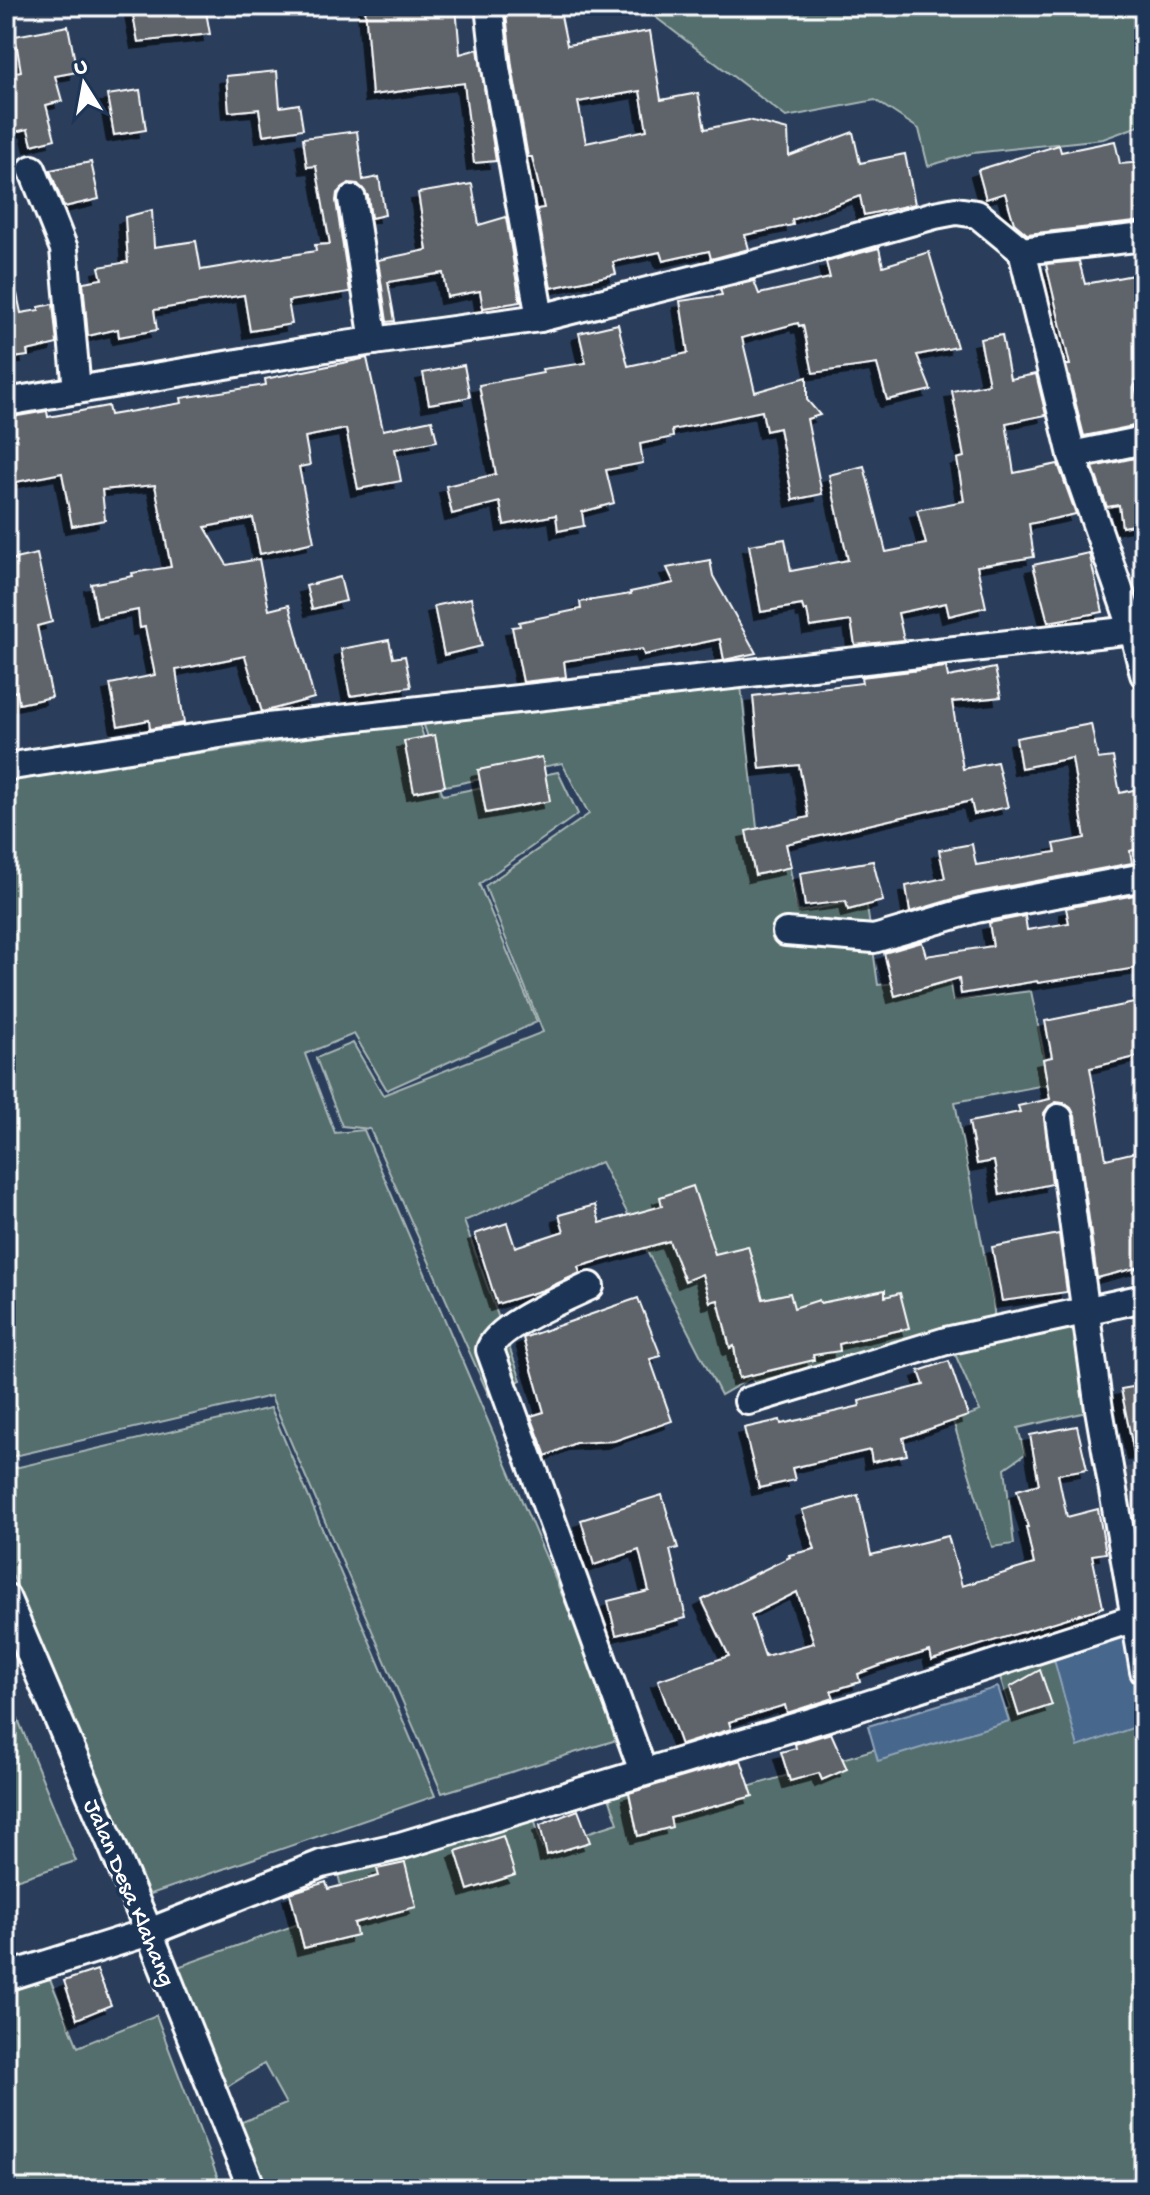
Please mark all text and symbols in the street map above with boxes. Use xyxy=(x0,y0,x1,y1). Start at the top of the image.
north arrow xyxy=(44,44,124,124)
text: U xyxy=(72,54,90,82)
street label: Jalan Desa Klahang xyxy=(75,1795,180,1991)

